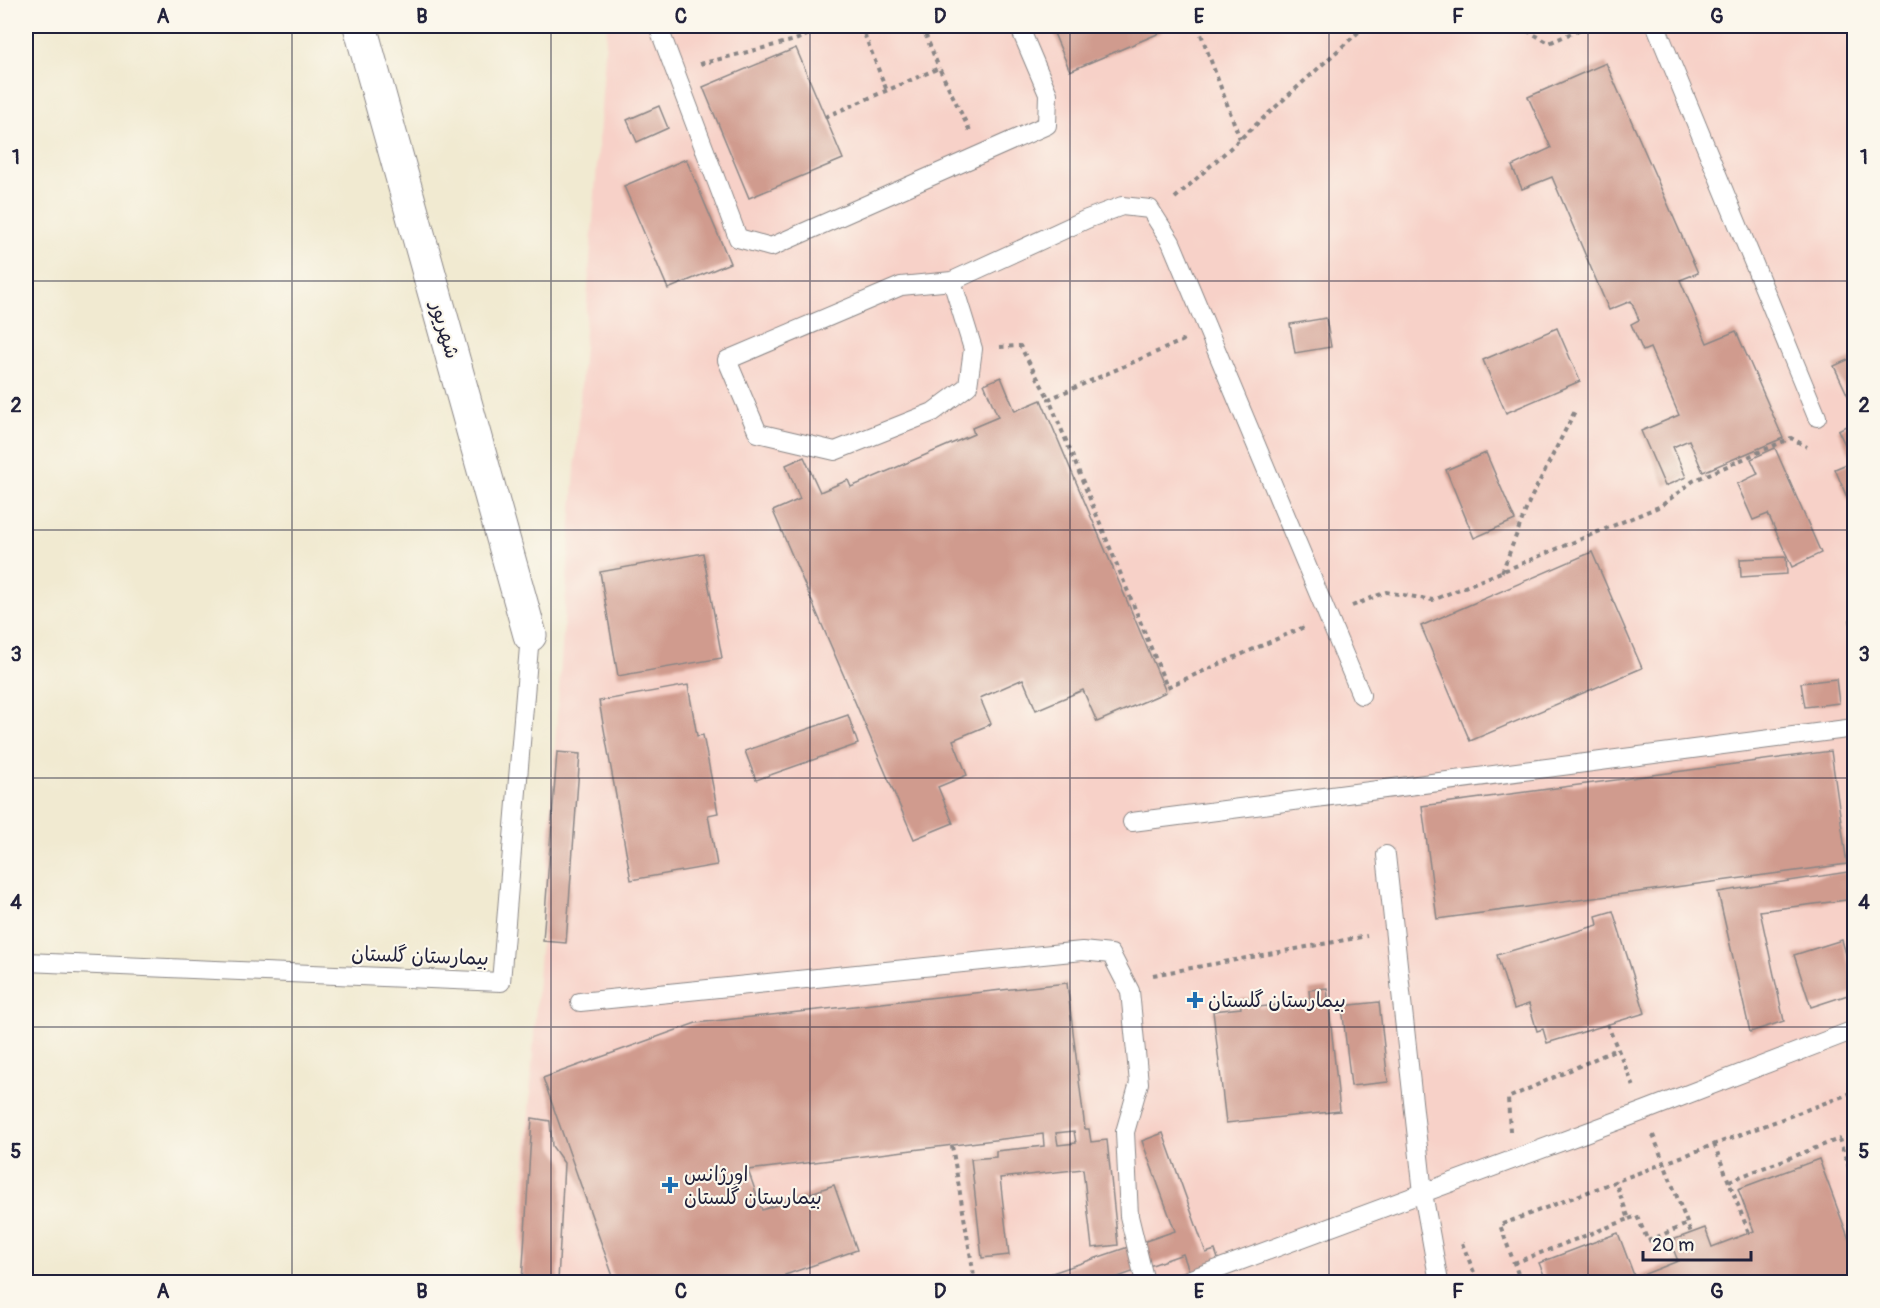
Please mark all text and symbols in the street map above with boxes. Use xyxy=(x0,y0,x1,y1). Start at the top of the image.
text: A xyxy=(157,4,170,29)
text: B xyxy=(416,4,428,29)
text: C xyxy=(675,4,687,29)
text: D xyxy=(934,4,947,29)
text: E xyxy=(1194,4,1205,29)
text: F xyxy=(1452,4,1464,29)
text: G xyxy=(1710,4,1724,29)
text: 1 xyxy=(12,145,20,170)
text: 1 xyxy=(1860,145,1868,170)
street label: شهریور xyxy=(424,297,465,361)
text: 2 xyxy=(10,393,22,418)
text: 2 xyxy=(1858,393,1870,418)
text: 3 xyxy=(10,642,22,667)
text: 3 xyxy=(1858,642,1870,667)
text: 4 xyxy=(10,890,22,915)
text: 4 xyxy=(1858,890,1870,915)
street label: بیمارستان گلستان xyxy=(351,941,489,971)
place label: بیمارستان گلستان xyxy=(1208,988,1346,1013)
marker: بیمارستان گلستان xyxy=(1186,991,1204,1009)
text: 5 xyxy=(11,1139,22,1164)
text: 5 xyxy=(1859,1139,1870,1164)
place label: اورژانس بیمارستان گلستان xyxy=(684,1162,822,1210)
marker: اورژانس بیمارستان گلستان xyxy=(661,1176,679,1194)
scale bar xyxy=(1643,1224,1751,1262)
text: 20 m xyxy=(1652,1234,1694,1257)
text: A xyxy=(157,1279,170,1304)
text: B xyxy=(416,1279,428,1304)
text: C xyxy=(675,1279,687,1304)
text: D xyxy=(934,1279,947,1304)
text: E xyxy=(1194,1279,1205,1304)
text: F xyxy=(1452,1279,1464,1304)
text: G xyxy=(1710,1279,1724,1304)

